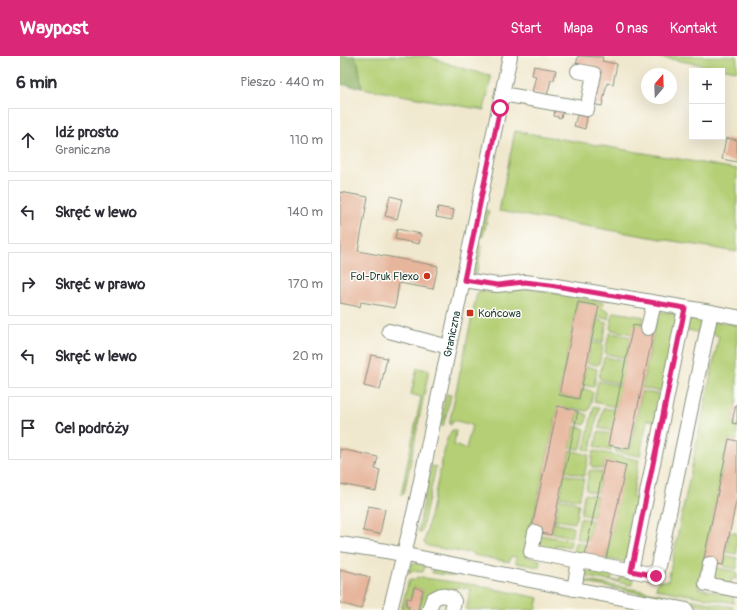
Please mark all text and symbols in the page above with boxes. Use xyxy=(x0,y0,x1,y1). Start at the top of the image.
text: Waypost xyxy=(20,16,89,40)
text: Start xyxy=(510,20,541,37)
text: Mapa xyxy=(563,20,593,37)
text: O nas xyxy=(615,20,648,37)
text: Kontakt xyxy=(670,20,717,37)
north arrow xyxy=(641,68,677,104)
map controls xyxy=(689,68,725,140)
button: + xyxy=(689,68,725,104)
text: 6 min xyxy=(16,72,57,93)
text: Pieszo · 440 m xyxy=(240,74,324,90)
route start xyxy=(491,99,509,117)
button: − xyxy=(689,104,725,140)
text: Idź prosto xyxy=(55,123,119,142)
icon: ahead xyxy=(17,129,39,151)
text: 110 m xyxy=(290,132,323,148)
text: Graniczna xyxy=(55,142,110,158)
icon: left xyxy=(17,201,39,223)
text: Skręć w lewo xyxy=(55,203,137,222)
text: 140 m xyxy=(287,204,323,220)
place label: Fol-Druk Flexo xyxy=(350,270,419,283)
marker: Fol-Druk Flexo xyxy=(422,271,432,281)
icon: right xyxy=(17,273,39,295)
text: Skręć w prawo xyxy=(55,275,145,294)
text: 170 m xyxy=(288,276,323,292)
place label: Końcowa xyxy=(478,307,521,320)
marker: Końcowa xyxy=(465,308,475,318)
street label: Graniczna xyxy=(441,310,463,358)
icon: left xyxy=(17,345,39,367)
text: Skręć w lewo xyxy=(55,347,137,366)
text: 20 m xyxy=(292,348,323,364)
icon: arrive xyxy=(17,417,39,439)
text: Cel podróży xyxy=(55,419,129,438)
route end xyxy=(647,567,665,585)

